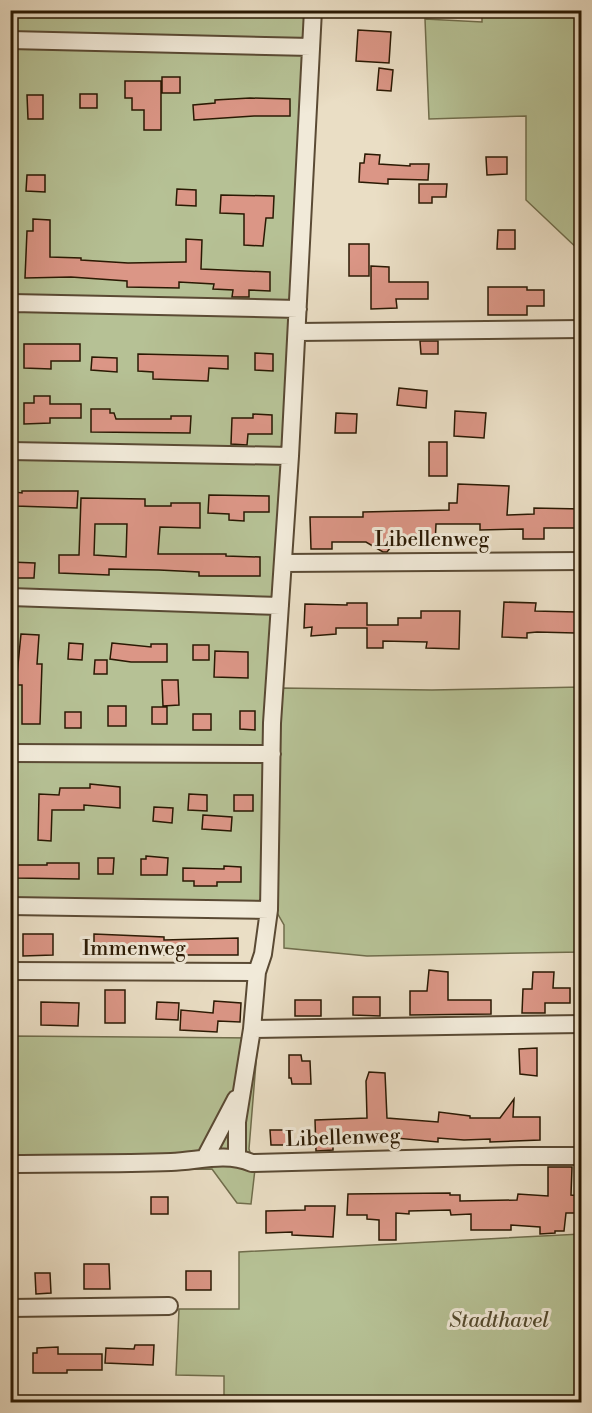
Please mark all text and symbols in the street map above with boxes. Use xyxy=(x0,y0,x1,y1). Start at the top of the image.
street label: Libellenweg xyxy=(375,527,490,553)
street label: Immenweg xyxy=(82,936,186,962)
street label: Libellenweg xyxy=(285,1123,401,1153)
park label: Stadthavel xyxy=(449,1308,549,1334)

